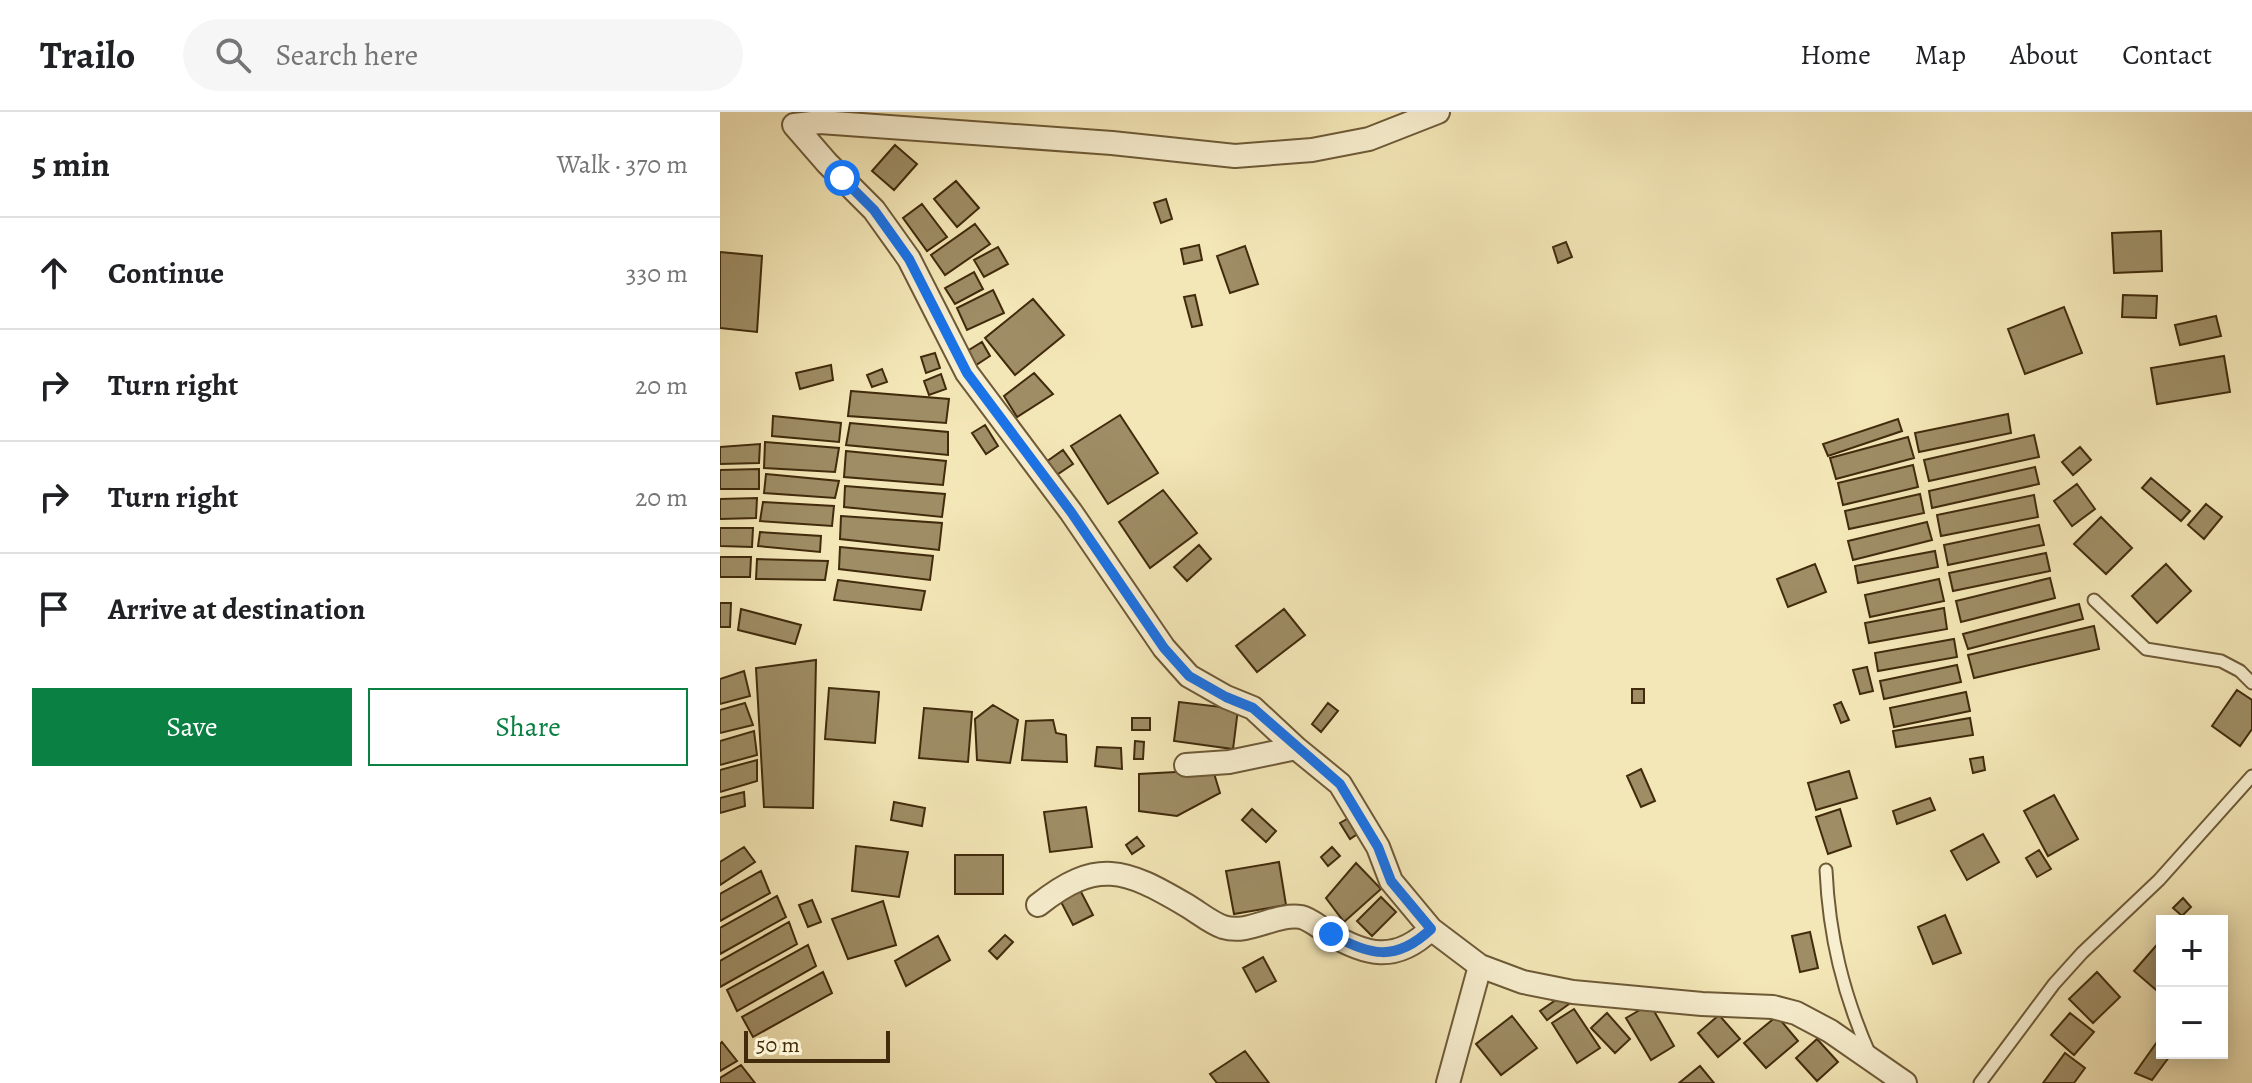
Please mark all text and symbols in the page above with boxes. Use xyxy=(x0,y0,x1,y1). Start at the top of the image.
search box xyxy=(183,19,743,91)
text: Trailo xyxy=(40,29,135,81)
icon: search xyxy=(211,33,255,77)
text: Search here xyxy=(275,35,418,75)
text: Home xyxy=(1800,36,1871,74)
text: Map xyxy=(1915,36,1966,74)
text: About xyxy=(2010,36,2078,74)
text: Contact xyxy=(2122,36,2212,74)
text: 5 min xyxy=(32,141,110,188)
text: Walk · 370 m xyxy=(557,147,688,182)
route start xyxy=(824,160,860,196)
icon: ahead xyxy=(32,251,76,295)
text: Continue xyxy=(108,253,224,293)
text: 330 m xyxy=(626,256,688,291)
icon: right xyxy=(32,363,76,407)
text: Turn right xyxy=(108,365,238,405)
text: 20 m xyxy=(635,368,688,403)
icon: right xyxy=(32,475,76,519)
text: Turn right xyxy=(108,477,238,517)
text: 20 m xyxy=(635,480,688,515)
icon: arrive xyxy=(32,587,76,631)
text: Arrive at destination xyxy=(108,589,365,629)
button: Save xyxy=(32,688,352,766)
button: Share xyxy=(368,688,688,766)
map controls xyxy=(2156,915,2228,1059)
button: + xyxy=(2156,915,2228,987)
route end xyxy=(1313,916,1349,952)
button: − xyxy=(2156,987,2228,1059)
scale bar xyxy=(744,1027,890,1063)
text: 50 m xyxy=(756,1030,800,1060)

